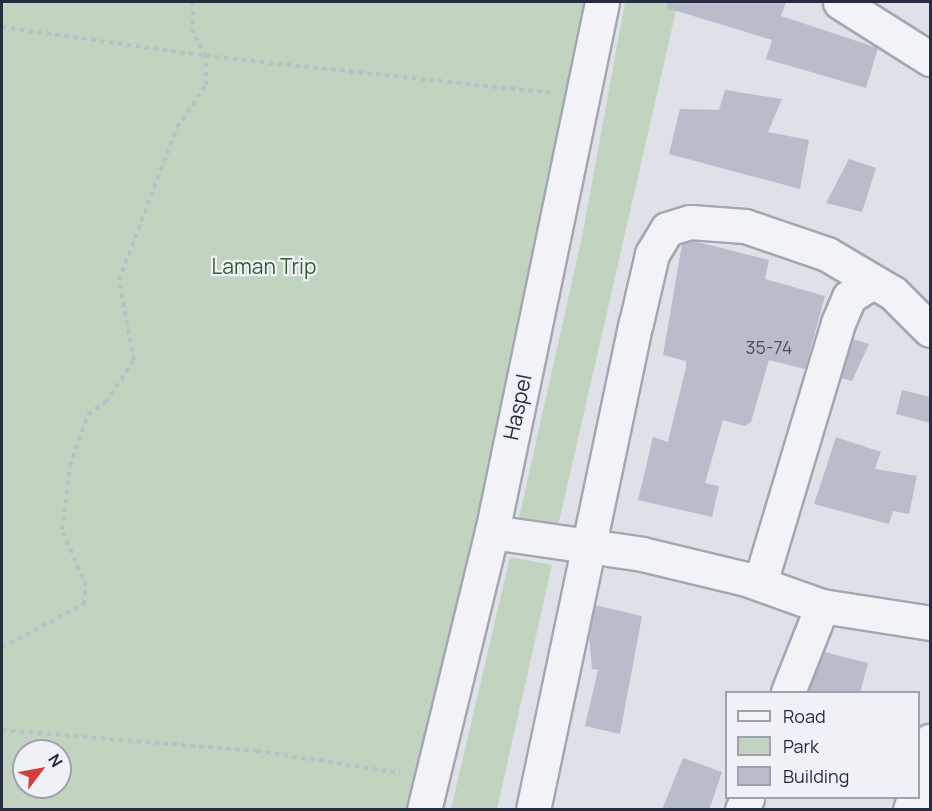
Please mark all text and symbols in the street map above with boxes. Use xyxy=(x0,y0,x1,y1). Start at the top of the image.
park label: Laman Trip xyxy=(212,253,316,279)
house number: 35-74 xyxy=(746,336,792,358)
street label: Haspel xyxy=(498,372,536,442)
legend xyxy=(725,691,920,799)
text: Road xyxy=(783,704,826,728)
text: Park xyxy=(783,734,819,758)
north arrow xyxy=(12,739,72,799)
text: N xyxy=(43,750,68,771)
text: Building xyxy=(783,764,849,788)

